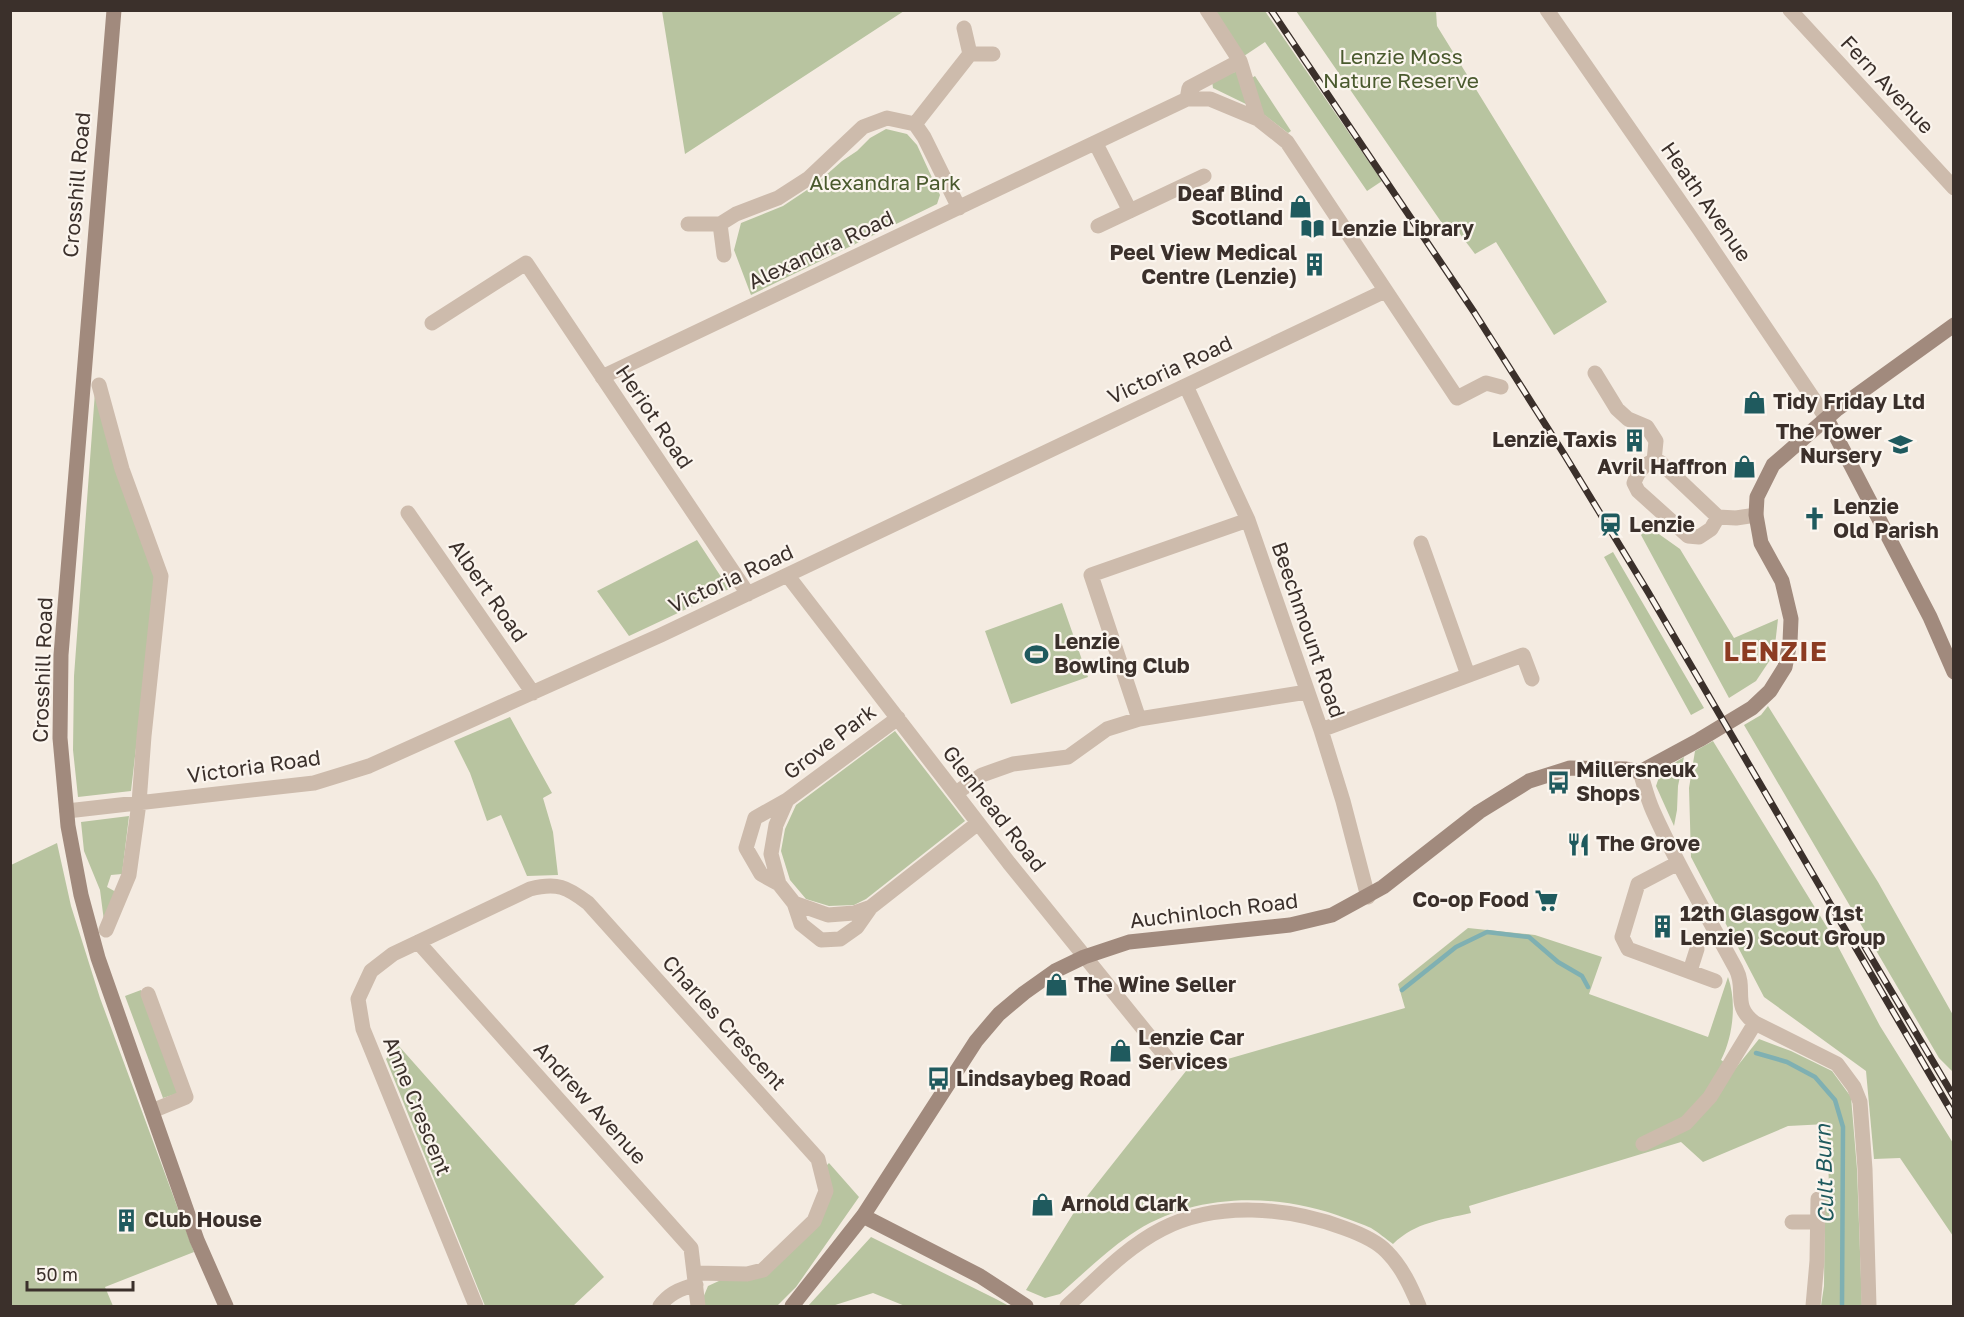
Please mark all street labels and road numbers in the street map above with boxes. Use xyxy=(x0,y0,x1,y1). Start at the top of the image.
street label: Fern Avenue xyxy=(1836,30,1940,139)
street label: Crosshill Road xyxy=(57,111,95,259)
street label: Heath Avenue xyxy=(1656,136,1758,266)
street label: Alexandra Road xyxy=(744,204,897,294)
street label: Victoria Road xyxy=(1103,329,1236,409)
street label: Heriot Road xyxy=(611,360,699,473)
street label: Albert Road xyxy=(444,534,534,647)
street label: Victoria Road xyxy=(664,538,797,618)
street label: Beechmount Road xyxy=(1267,538,1351,721)
street label: Crosshill Road xyxy=(26,597,58,743)
street label: Grove Park xyxy=(778,698,881,784)
street label: Glenhead Road xyxy=(937,740,1052,877)
street label: Victoria Road xyxy=(185,744,322,788)
street label: Auchinloch Road xyxy=(1128,887,1300,933)
street label: Charles Crescent xyxy=(657,949,792,1095)
street label: Anne Crescent xyxy=(378,1032,458,1179)
street label: Andrew Avenue xyxy=(529,1036,653,1169)

